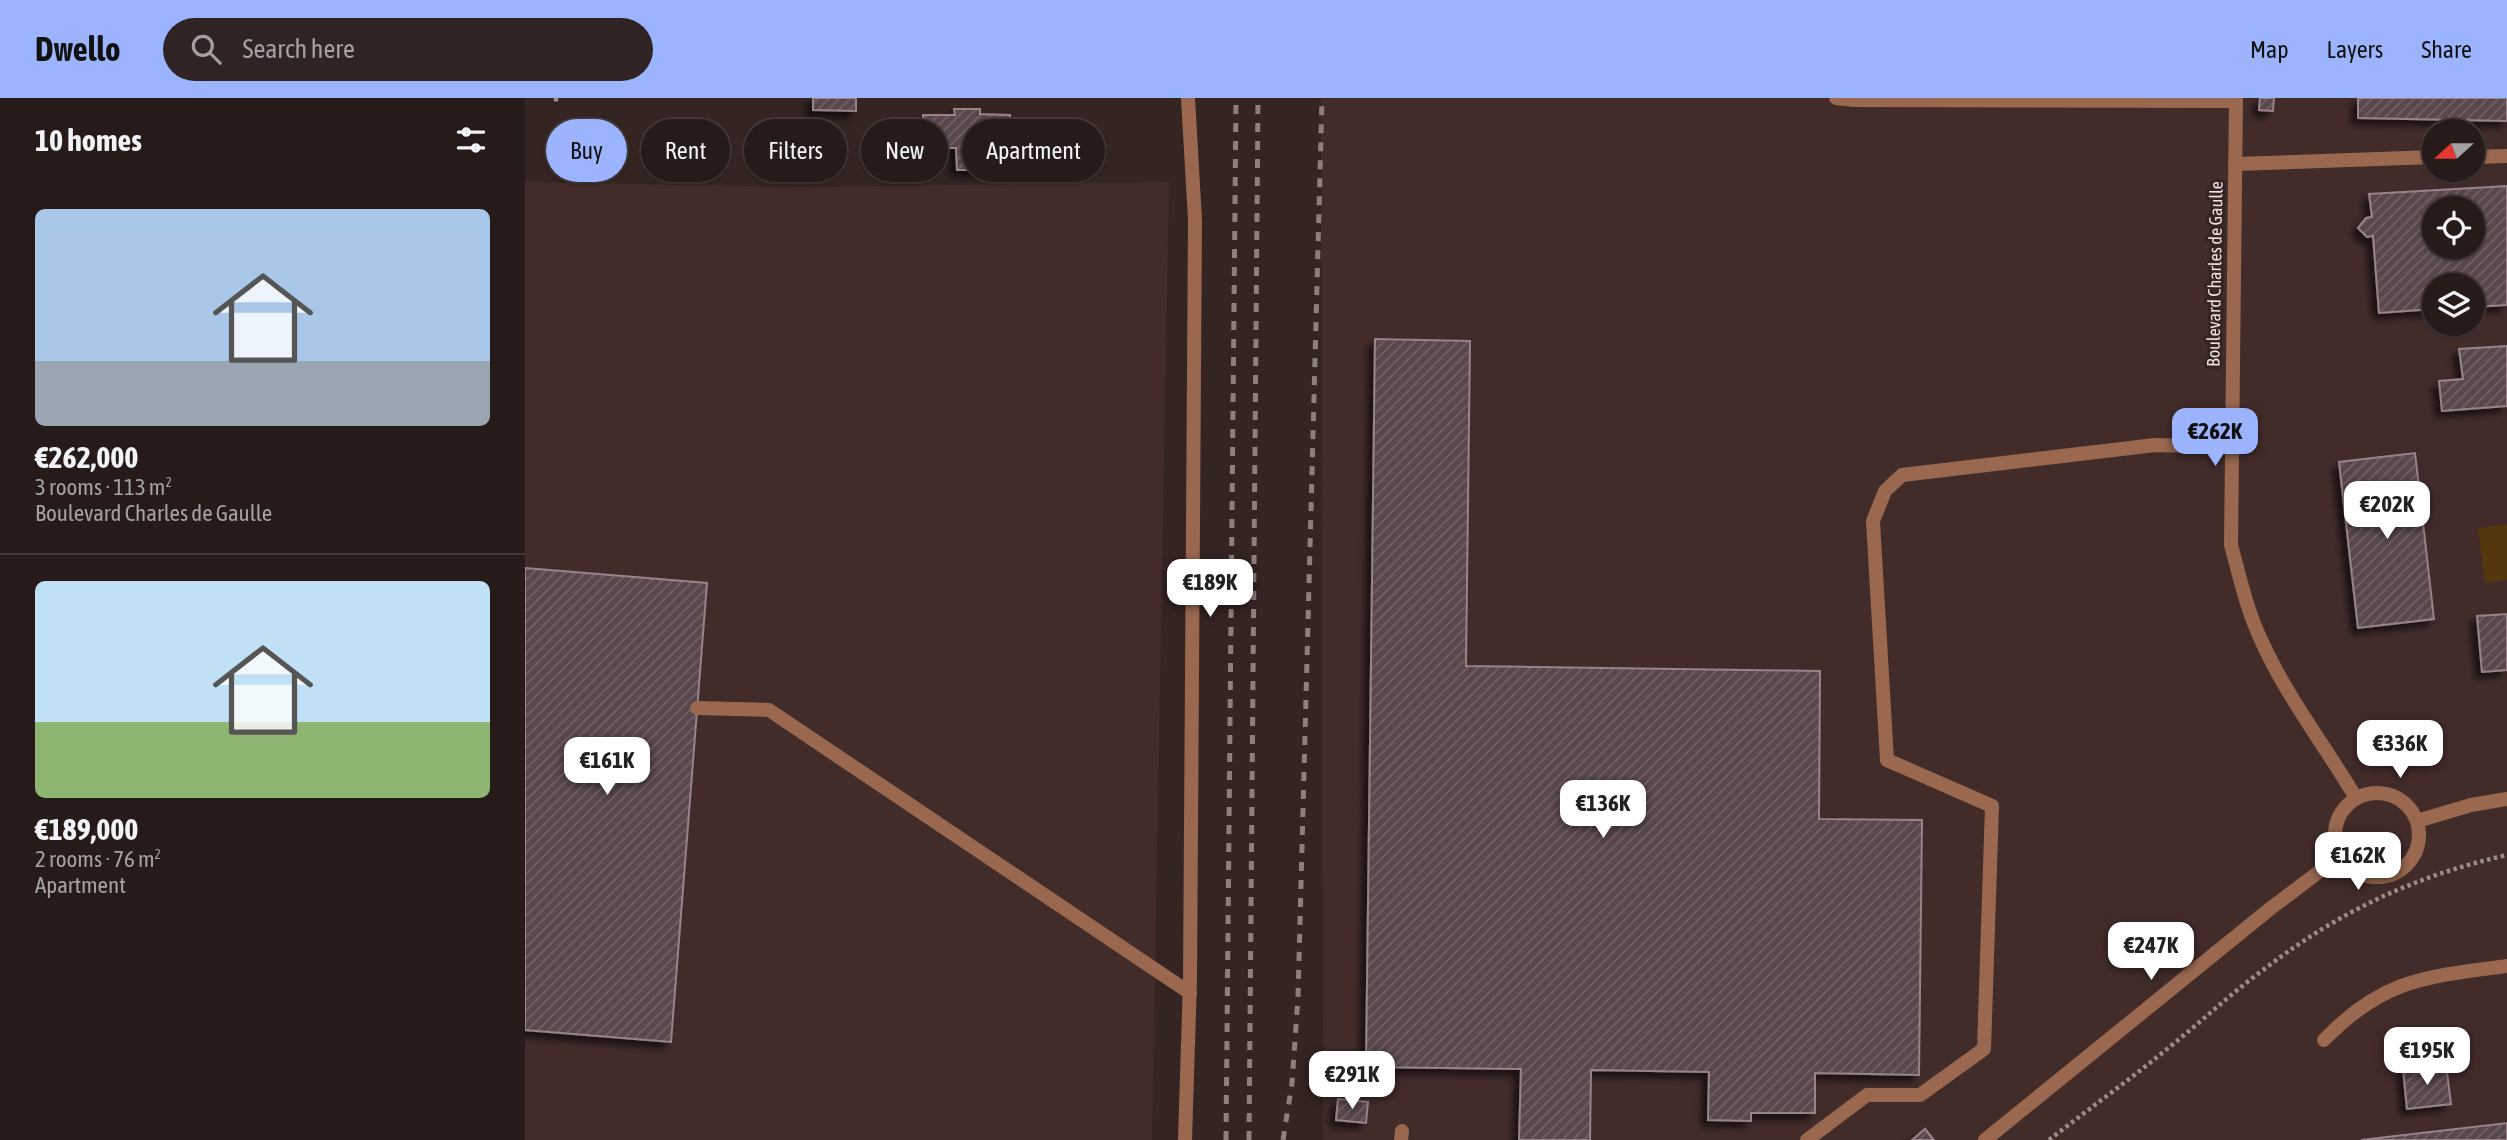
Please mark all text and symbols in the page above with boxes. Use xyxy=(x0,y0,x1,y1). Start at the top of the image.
search box xyxy=(163,18,653,81)
text: Dwello xyxy=(35,30,121,68)
icon: search xyxy=(187,30,225,68)
text: Search here xyxy=(243,34,355,64)
text: Map xyxy=(2250,36,2289,63)
text: Layers xyxy=(2327,36,2383,63)
text: Share xyxy=(2421,36,2472,63)
chip: Buy xyxy=(546,119,627,182)
chip: Rent xyxy=(641,119,730,182)
chip: Filters xyxy=(744,119,847,182)
chip: New xyxy=(861,119,948,182)
chip: Apartment xyxy=(962,119,1105,182)
north arrow xyxy=(2422,119,2485,182)
map controls xyxy=(2422,119,2485,336)
icon: filters xyxy=(452,121,490,159)
text: 10 homes xyxy=(35,123,142,157)
street label: Boulevard Charles de Gaulle xyxy=(2202,181,2227,367)
button: locate xyxy=(2422,196,2485,259)
icon: home xyxy=(200,255,326,381)
button: layers xyxy=(2422,273,2485,336)
pin: €262K xyxy=(2166,408,2264,468)
text: €262K xyxy=(2188,418,2242,444)
text: €262,000 xyxy=(35,440,138,474)
text: 3 rooms · 113 m² xyxy=(35,474,172,500)
pin: €202K xyxy=(2338,482,2436,541)
text: €202K xyxy=(2360,491,2414,517)
text: Boulevard Charles de Gaulle xyxy=(35,500,272,526)
pin: €189K xyxy=(1161,560,1259,619)
text: €189K xyxy=(1183,569,1237,595)
icon: home xyxy=(200,627,326,753)
pin: €336K xyxy=(2351,720,2449,780)
text: €336K xyxy=(2373,730,2427,756)
pin: €161K xyxy=(558,738,656,797)
text: €161K xyxy=(580,747,634,773)
pin: €136K xyxy=(1554,780,1652,840)
text: €136K xyxy=(1576,790,1630,816)
text: €189,000 xyxy=(35,812,138,846)
pin: €162K xyxy=(2309,832,2407,892)
text: €162K xyxy=(2331,842,2385,868)
text: 2 rooms · 76 m² xyxy=(35,846,161,872)
text: Apartment xyxy=(35,872,126,898)
pin: €247K xyxy=(2102,922,2200,982)
text: €247K xyxy=(2124,932,2178,958)
pin: €195K xyxy=(2378,1028,2476,1087)
text: €195K xyxy=(2400,1037,2454,1063)
pin: €291K xyxy=(1303,1052,1401,1111)
text: €291K xyxy=(1325,1061,1379,1087)

